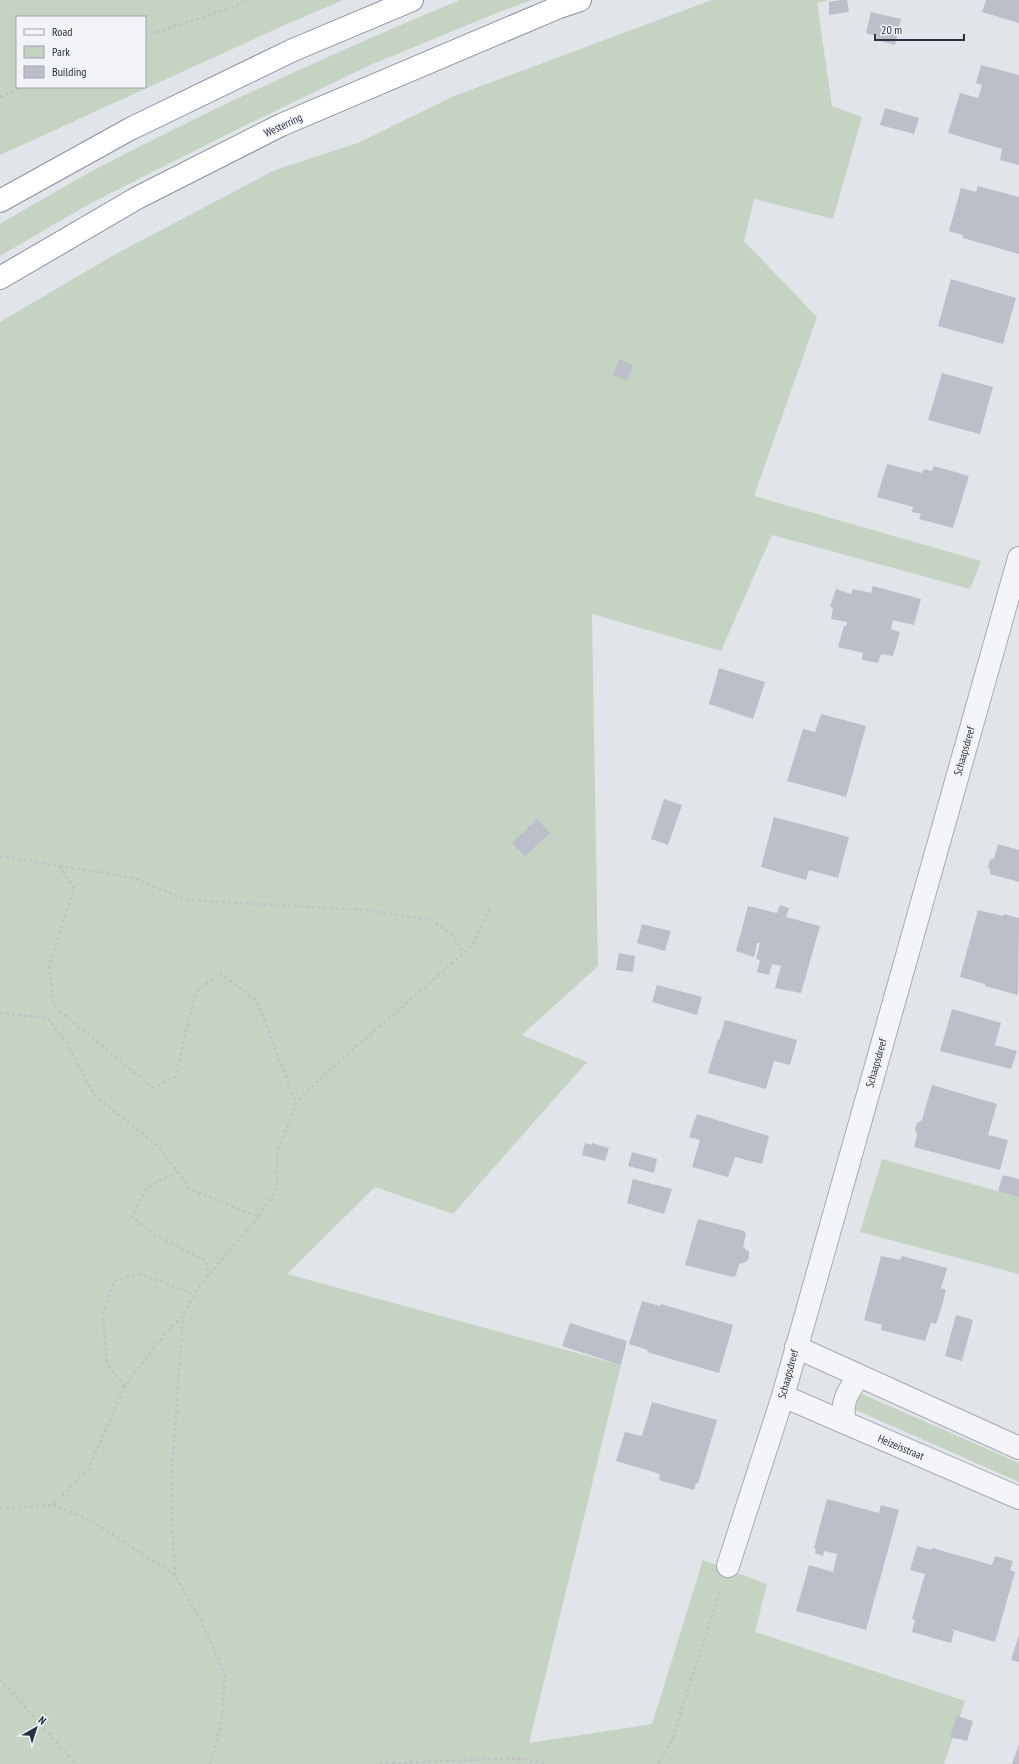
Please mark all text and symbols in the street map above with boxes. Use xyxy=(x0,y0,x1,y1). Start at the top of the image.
legend xyxy=(16,16,146,88)
scale bar xyxy=(875,16,964,42)
text: 20 m xyxy=(881,22,902,37)
text: Road xyxy=(52,24,72,39)
text: Park xyxy=(52,44,70,59)
text: Building xyxy=(52,64,87,79)
street label: Westerring xyxy=(262,110,305,140)
street label: Schaapsdreef xyxy=(950,724,978,777)
street label: Schaapsdreef xyxy=(862,1036,890,1089)
street label: Schaapsdreef xyxy=(775,1347,802,1400)
street label: Heizeisstraat xyxy=(876,1431,926,1463)
north arrow xyxy=(16,1708,56,1748)
text: N xyxy=(36,1713,49,1728)

